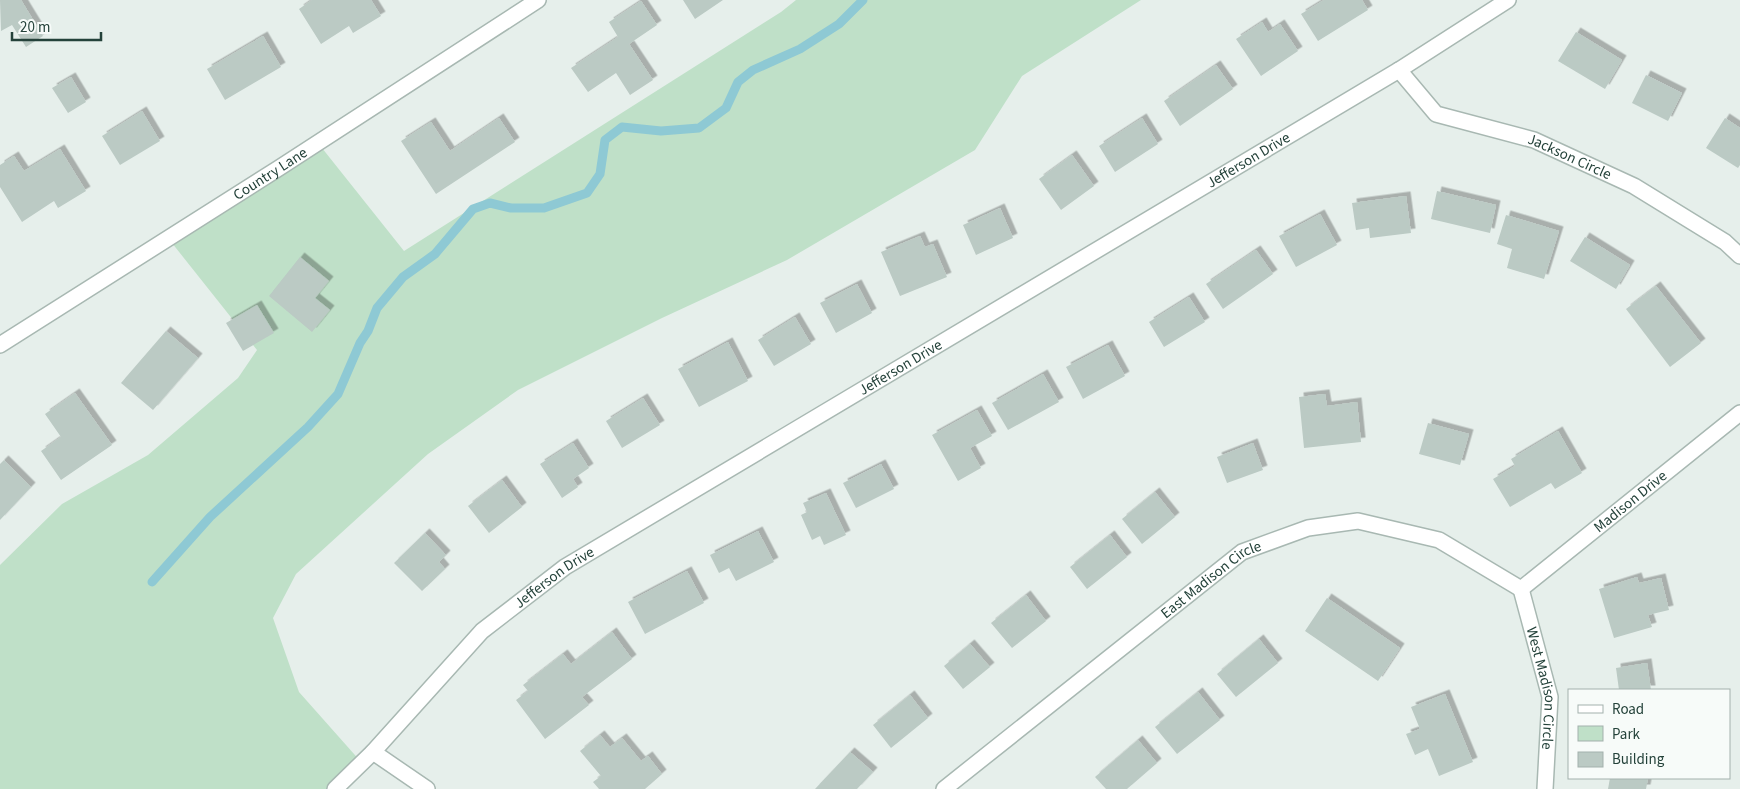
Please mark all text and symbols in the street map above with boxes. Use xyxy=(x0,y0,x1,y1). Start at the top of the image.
scale bar xyxy=(12,10,101,42)
text: 20 m xyxy=(20,17,50,38)
street label: Jefferson Drive xyxy=(1202,127,1294,193)
street label: Jackson Circle xyxy=(1526,128,1615,185)
street label: Country Lane xyxy=(229,142,311,205)
street label: Jefferson Drive xyxy=(855,334,946,400)
street label: Madison Drive xyxy=(1589,465,1671,537)
street label: East Madison Circle xyxy=(1156,535,1264,623)
street label: Jefferson Drive xyxy=(510,541,598,613)
street label: West Madison Circle xyxy=(1521,624,1561,750)
legend xyxy=(1568,689,1730,779)
text: Road xyxy=(1612,699,1644,720)
text: Park xyxy=(1612,724,1641,745)
text: Building xyxy=(1612,749,1665,770)

